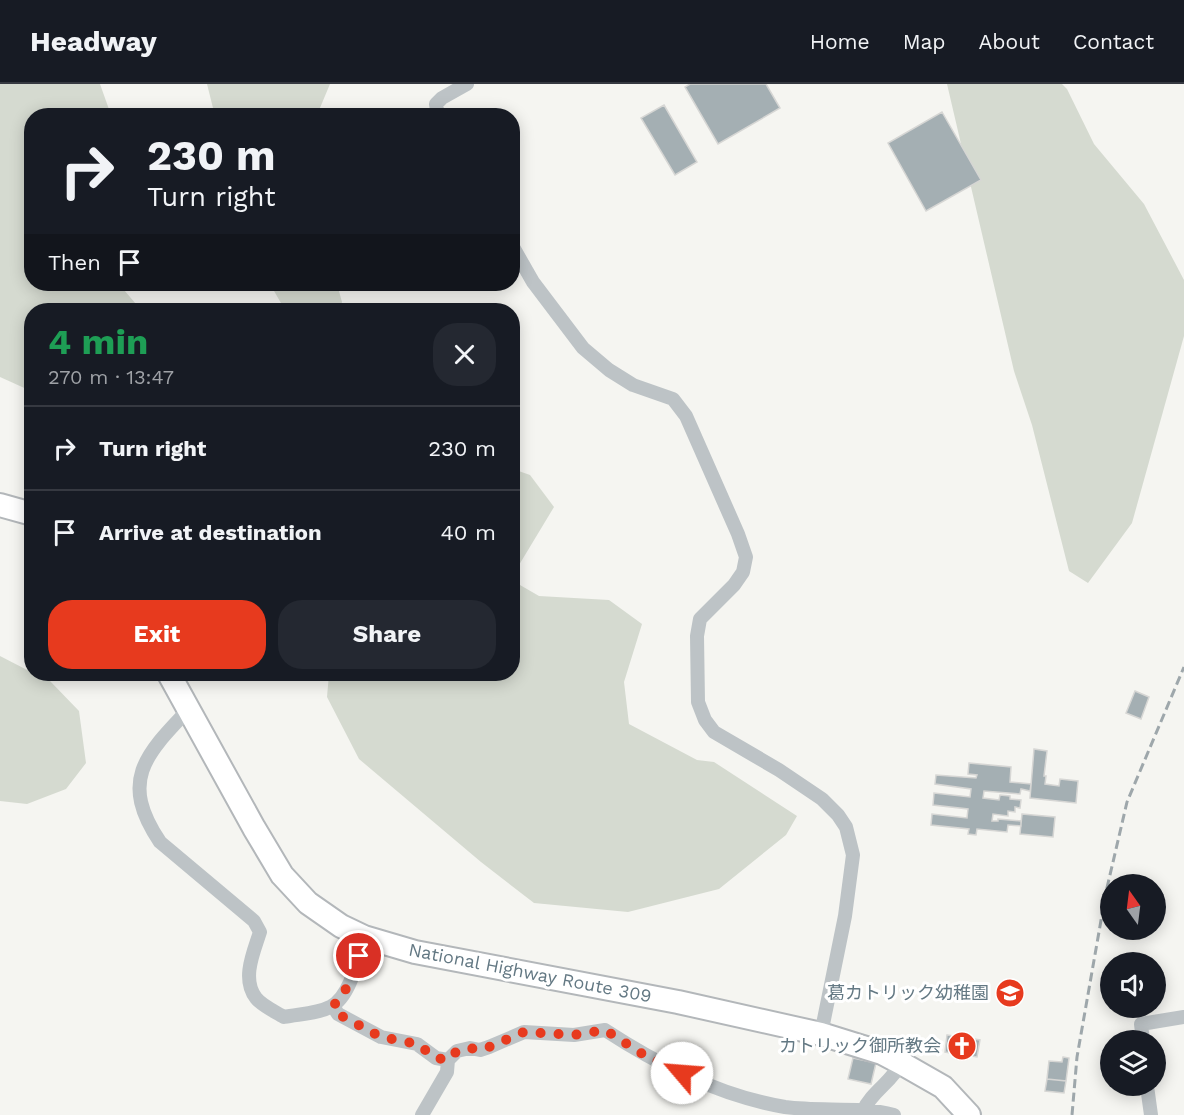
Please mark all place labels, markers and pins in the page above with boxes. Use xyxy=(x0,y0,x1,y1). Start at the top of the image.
pin xyxy=(333,930,384,981)
school or university icon: 葛カトリック幼稚園 xyxy=(994,977,1026,1009)
place label: 葛カトリック幼稚園 xyxy=(827,982,989,1003)
church icon: カトリック御所教会 xyxy=(946,1030,978,1062)
place label: カトリック御所教会 xyxy=(779,1035,941,1056)

